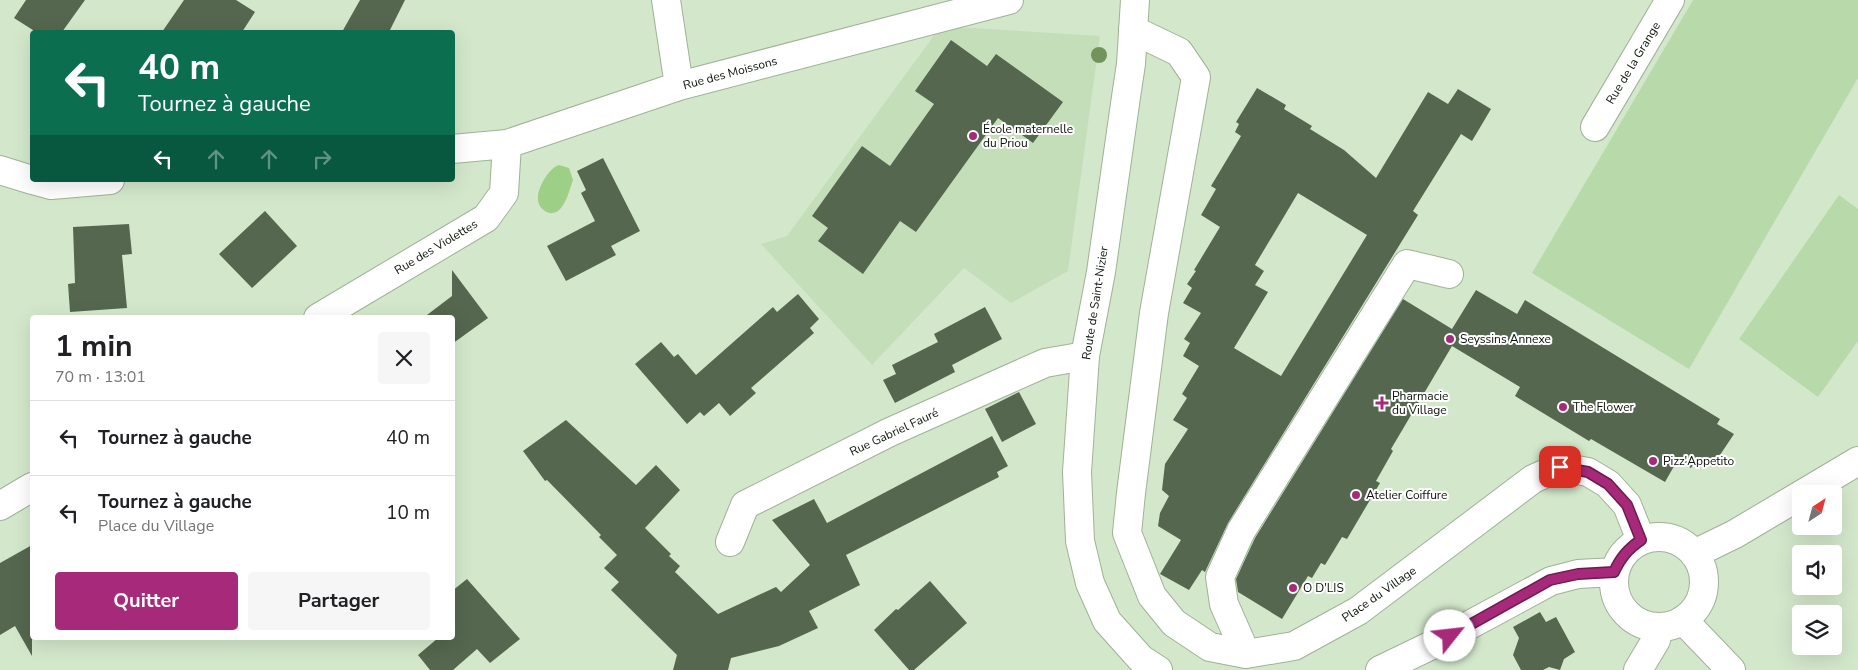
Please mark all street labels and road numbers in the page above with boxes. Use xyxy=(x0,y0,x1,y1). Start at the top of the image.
street label: Rue de la Grange xyxy=(1602,19,1664,107)
street label: Rue des Moissons xyxy=(681,53,779,93)
street label: Rue des Violettes xyxy=(391,216,481,278)
street label: Route de Saint-Nizier xyxy=(1078,244,1112,361)
street label: Rue Gabriel Fauré xyxy=(847,404,941,460)
street label: Place du Village xyxy=(1339,562,1419,626)

